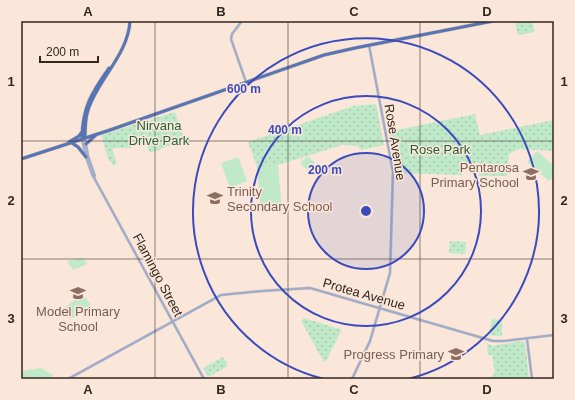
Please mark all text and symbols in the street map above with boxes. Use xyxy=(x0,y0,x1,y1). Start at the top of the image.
text: A xyxy=(83,4,93,19)
text: B xyxy=(216,4,226,19)
text: C xyxy=(349,4,359,19)
text: D xyxy=(482,4,492,19)
scale bar xyxy=(40,38,98,64)
text: 200 m xyxy=(46,45,79,59)
text: 1 xyxy=(7,74,15,89)
text: 1 xyxy=(560,74,568,89)
text: 600 m xyxy=(227,82,261,96)
street label: Rose Avenue xyxy=(382,103,408,181)
park label: Nirvana Drive Park xyxy=(129,118,190,148)
text: 400 m xyxy=(268,123,302,137)
park label: Rose Park xyxy=(410,142,471,157)
place label: Pentarosa Primary School xyxy=(431,160,520,190)
text: 200 m xyxy=(308,163,342,177)
school or university icon: Pentarosa Primary School xyxy=(522,165,540,183)
place label: Trinity Secondary School xyxy=(227,184,333,214)
school or university icon: Trinity Secondary School xyxy=(206,189,224,207)
text: 2 xyxy=(7,193,15,208)
text: 2 xyxy=(560,193,568,208)
centre of rings xyxy=(359,204,373,218)
street label: Flamingo Street xyxy=(130,231,186,319)
street label: Protea Avenue xyxy=(321,275,407,313)
school or university icon: Model Primary School xyxy=(69,284,87,302)
place label: Model Primary School xyxy=(36,304,120,334)
text: 3 xyxy=(7,311,15,326)
text: 3 xyxy=(560,311,568,326)
school or university icon: Progress Primary xyxy=(447,345,465,363)
place label: Progress Primary xyxy=(344,347,444,362)
text: A xyxy=(83,382,93,397)
text: B xyxy=(216,382,226,397)
text: C xyxy=(349,382,359,397)
text: D xyxy=(482,382,492,397)

